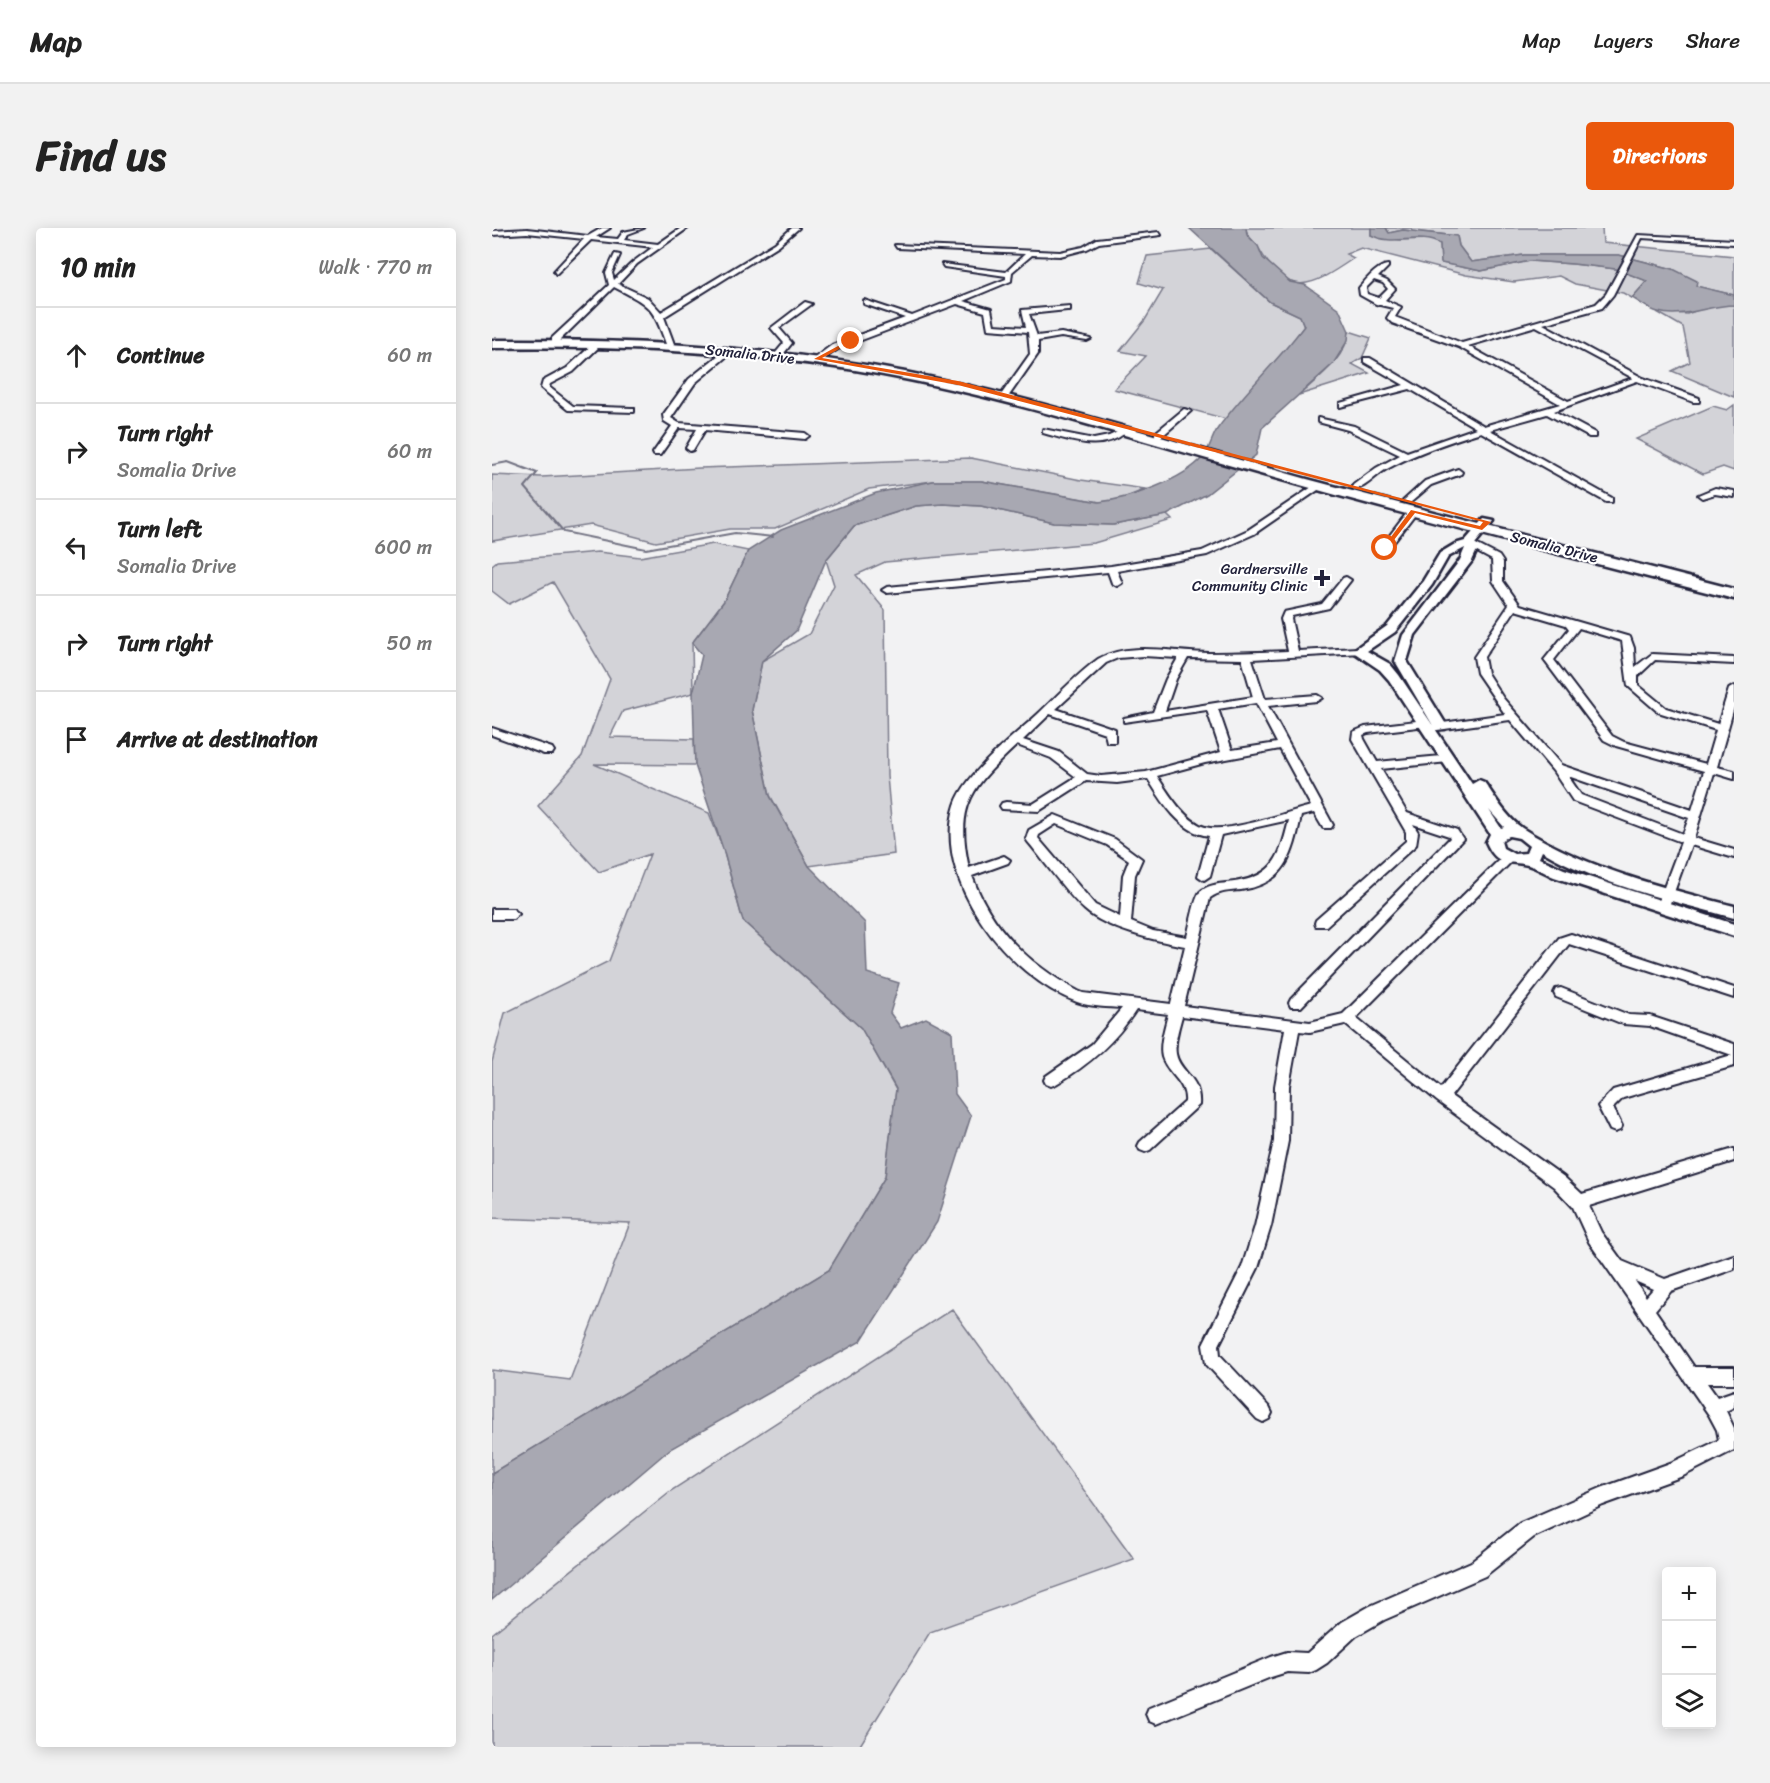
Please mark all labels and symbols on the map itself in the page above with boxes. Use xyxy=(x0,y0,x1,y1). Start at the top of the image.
route end xyxy=(837,327,863,353)
street label: Somalia Drive xyxy=(704,336,796,372)
street label: Somalia Drive xyxy=(1507,524,1601,570)
route start xyxy=(1371,534,1397,560)
place label: Gardnersville Community Clinic xyxy=(1192,556,1308,599)
marker: Gardnersville Community Clinic xyxy=(1313,569,1331,587)

